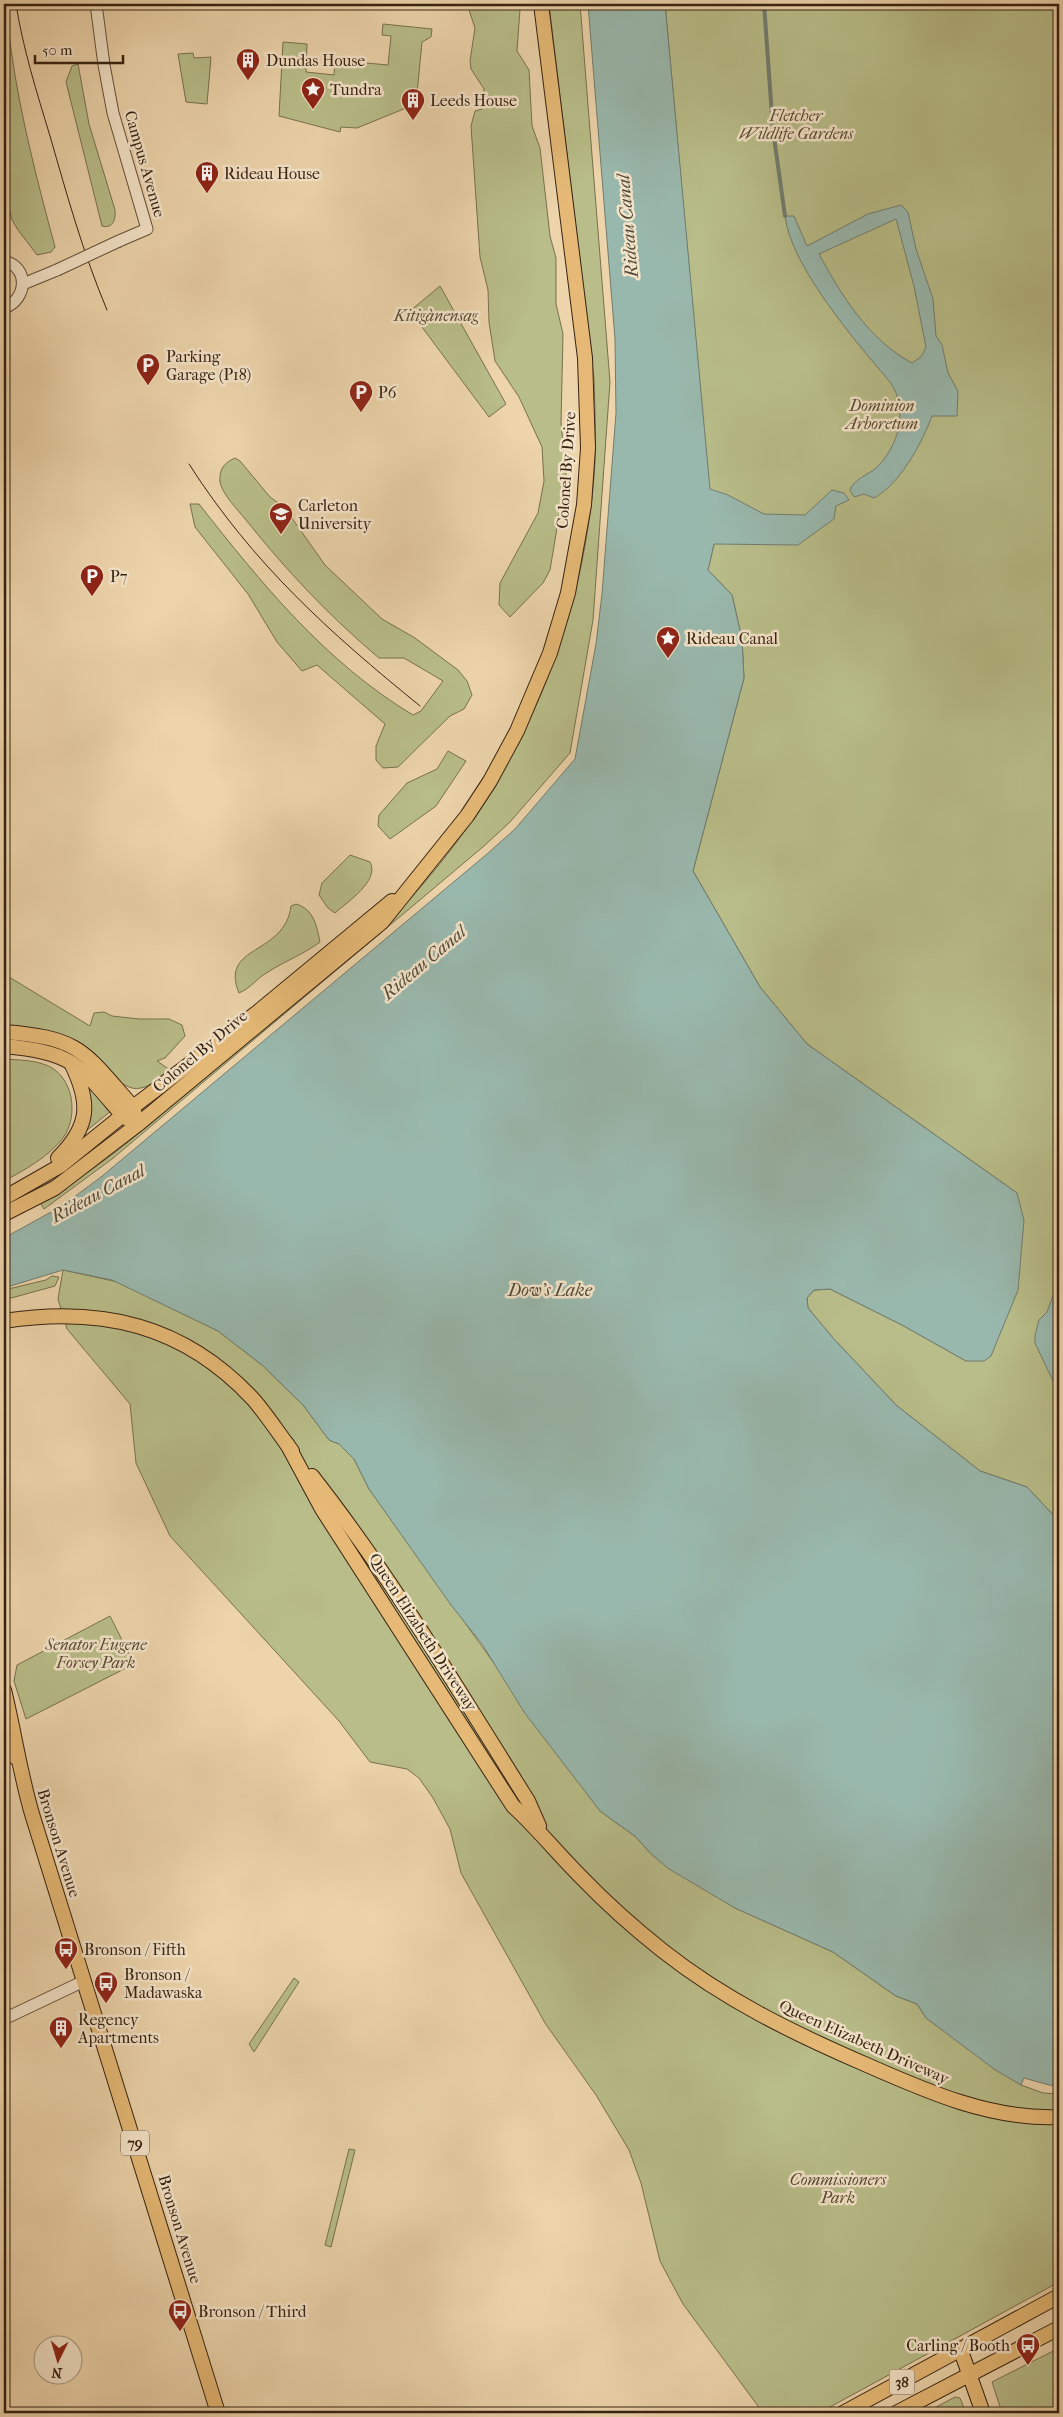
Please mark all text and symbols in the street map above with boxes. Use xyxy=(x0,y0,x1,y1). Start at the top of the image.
scale bar xyxy=(35,32,122,64)
text: 50 m xyxy=(42,41,73,59)
building icon: Dundas House xyxy=(235,47,261,81)
place label: Dundas House xyxy=(266,51,365,70)
place icon: Tundra xyxy=(300,76,326,110)
place label: Tundra xyxy=(330,80,382,99)
building icon: Leeds House xyxy=(400,87,426,121)
place label: Leeds House xyxy=(430,91,517,110)
park label: Fletcher Wildlife Gardens xyxy=(739,106,854,143)
street label: Campus Avenue xyxy=(121,108,169,220)
building icon: Rideau House xyxy=(194,160,220,194)
place label: Rideau House xyxy=(224,164,320,183)
water label: Rideau Canal xyxy=(613,171,643,279)
park label: Kitigànensag xyxy=(393,306,479,325)
place label: Parking Garage (P18) xyxy=(166,347,251,384)
parking icon: Parking Garage (P18) xyxy=(135,352,161,386)
parking icon: P6 xyxy=(348,379,374,413)
place label: P6 xyxy=(378,383,397,402)
park label: Dominion Arboretum xyxy=(844,396,918,433)
street label: Colonel By Drive xyxy=(552,411,580,529)
place label: Carleton University xyxy=(298,496,372,533)
school or university icon: Carleton University xyxy=(268,501,294,535)
parking icon: P7 xyxy=(79,563,105,597)
place label: P7 xyxy=(110,567,128,586)
place icon: Rideau Canal xyxy=(655,625,681,659)
place label: Rideau Canal xyxy=(686,629,779,648)
water label: Rideau Canal xyxy=(377,920,472,1005)
street label: Colonel By Drive xyxy=(149,1006,251,1096)
water label: Rideau Canal xyxy=(47,1159,151,1228)
water label: Dow's Lake xyxy=(507,1280,593,1301)
street label: Queen Elizabeth Driveway xyxy=(365,1550,481,1715)
park label: Senator Eugene Forsey Park xyxy=(44,1635,147,1672)
street label: Bronson Avenue xyxy=(33,1786,85,1900)
bus stop icon: Bronson / Fifth xyxy=(53,1936,79,1970)
place label: Bronson / Fifth xyxy=(84,1940,186,1959)
place label: Bronson / Madawaska xyxy=(124,1965,203,2002)
bus stop icon: Bronson / Madawaska xyxy=(93,1970,119,2004)
street label: Queen Elizabeth Driveway xyxy=(776,1996,952,2088)
place label: Regency Apartments xyxy=(77,2010,159,2047)
building icon: Regency Apartments xyxy=(48,2015,74,2049)
road number: 79 xyxy=(121,2130,149,2156)
park label: Commissioners Park xyxy=(790,2170,887,2207)
street label: Bronson Avenue xyxy=(154,2172,206,2286)
bus stop icon: Bronson / Third xyxy=(167,2298,193,2332)
place label: Bronson / Third xyxy=(198,2302,307,2321)
bus stop icon: Carling / Booth xyxy=(1015,2332,1041,2366)
north arrow xyxy=(32,2334,82,2384)
place label: Carling / Booth xyxy=(906,2336,1010,2355)
text: N xyxy=(51,2363,63,2381)
road number: 38 xyxy=(890,2370,914,2394)

